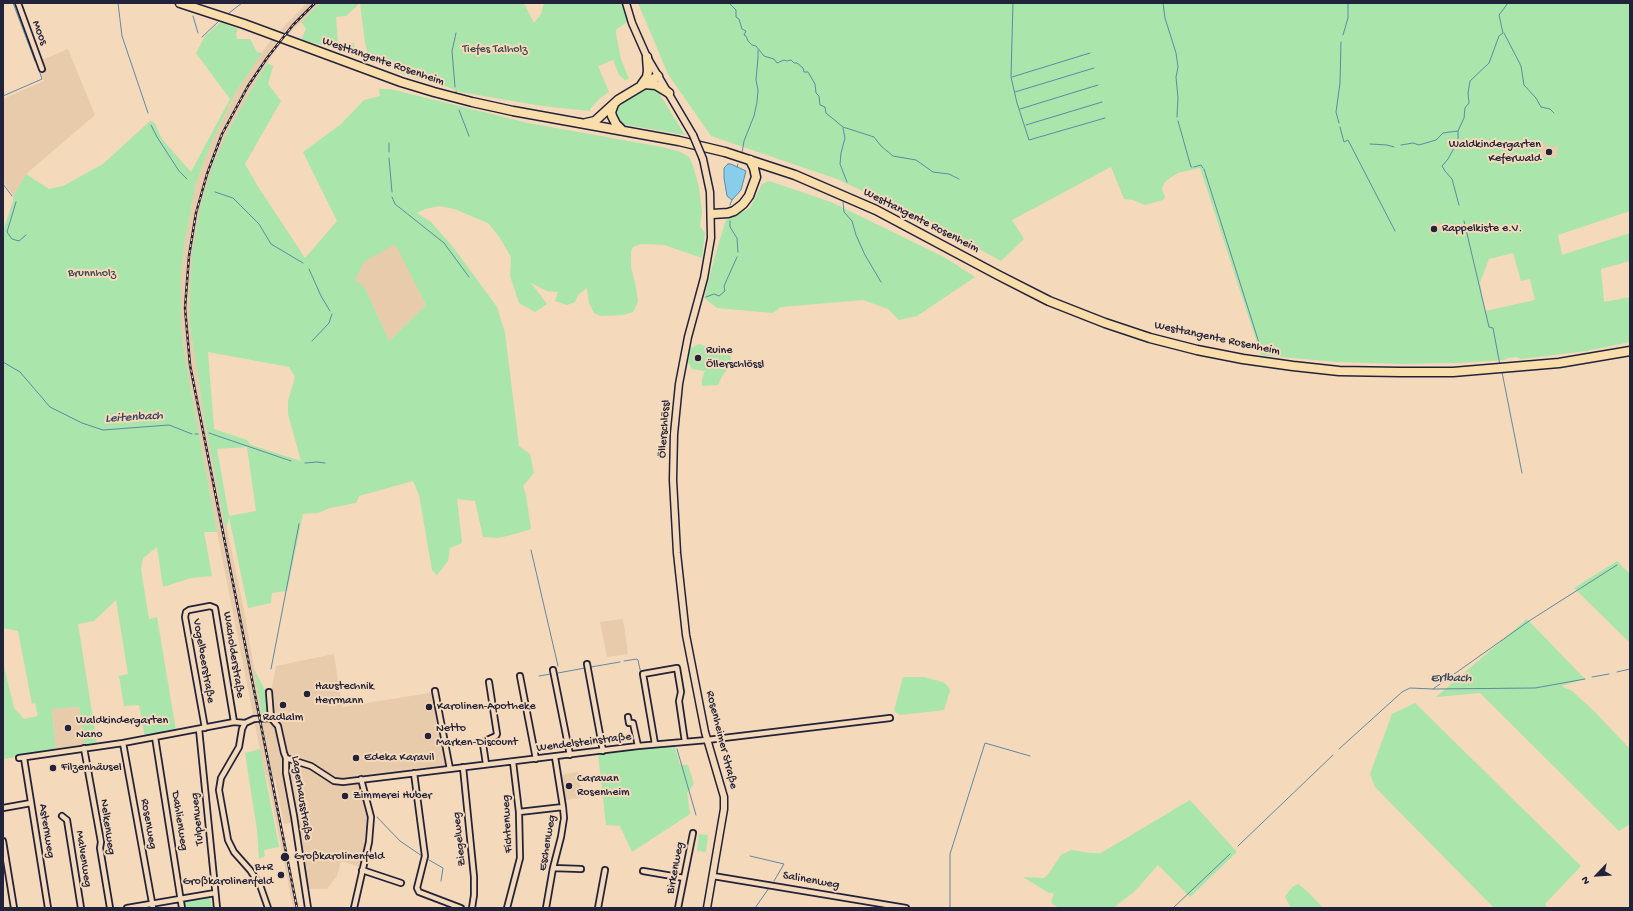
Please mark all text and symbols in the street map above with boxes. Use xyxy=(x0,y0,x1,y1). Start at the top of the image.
street label: Moos xyxy=(28,19,50,47)
street label: Westtangente Rosenheim xyxy=(320,34,446,90)
park label: Tiefes Talholz xyxy=(462,43,528,57)
place label: Waldkindergarten Keferwald xyxy=(1449,138,1541,166)
marker: Waldkindergarten Keferwald xyxy=(1544,147,1554,157)
street label: Westtangente Rosenheim xyxy=(861,185,981,257)
place label: Rappelkiste e.V. xyxy=(1442,222,1522,236)
marker: Rappelkiste e.V. xyxy=(1429,224,1439,234)
park label: Brunnholz xyxy=(68,267,116,281)
street label: Westtangente Rosenheim xyxy=(1153,319,1281,359)
place label: Ruine Öllerschlössl xyxy=(706,344,764,372)
marker: Ruine Öllerschlössl xyxy=(693,353,703,363)
street label: Öllerschlössl xyxy=(656,399,674,459)
water label: Leitenbach xyxy=(105,409,163,427)
street label: Wacholderstraße xyxy=(219,611,247,699)
street label: Vogelbeerstraße xyxy=(189,618,217,704)
water label: Erlbach xyxy=(1430,671,1472,687)
place label: Haustechnik Herrmann xyxy=(315,680,374,708)
marker: Haustechnik Herrmann xyxy=(302,689,312,699)
street label: Rosenheimer Straße xyxy=(702,689,740,791)
marker: Radlalm xyxy=(278,700,288,710)
place label: Karolinen-Apotheke xyxy=(437,700,536,714)
marker: Karolinen-Apotheke xyxy=(424,702,434,712)
place label: Radlalm xyxy=(263,711,303,725)
place label: Waldkindergarten Nano xyxy=(76,714,168,742)
place label: Netto Marken-Discount xyxy=(436,722,518,750)
marker: Waldkindergarten Nano xyxy=(63,723,73,733)
street label: Wendelsteinstraße xyxy=(536,730,632,756)
marker: Netto Marken-Discount xyxy=(423,731,433,741)
place label: Edeka Karavil xyxy=(364,751,434,765)
marker: Edeka Karavil xyxy=(351,753,361,763)
street label: Lagerhausstraße xyxy=(287,755,315,841)
place label: Filzenhäusel xyxy=(61,761,122,775)
marker: Filzenhäusel xyxy=(48,763,58,773)
place label: Caravan Rosenheim xyxy=(577,772,630,800)
marker: Caravan Rosenheim xyxy=(564,781,574,791)
place label: Zimmerei Huber xyxy=(353,789,432,803)
street label: Dahlienweg xyxy=(167,790,191,852)
marker: Zimmerei Huber xyxy=(340,791,350,801)
street label: Tulpenweg xyxy=(188,792,208,846)
street label: Fichtenweg xyxy=(499,794,517,854)
street label: Nelkenweg xyxy=(96,798,118,856)
street label: Rosenweg xyxy=(136,798,160,850)
street label: Asternweg xyxy=(35,803,57,859)
street label: Ziegelweg xyxy=(450,811,470,867)
street label: Eschenweg xyxy=(536,814,560,872)
street label: Malvenweg xyxy=(71,830,95,888)
street label: Birkenweg xyxy=(664,841,688,895)
place label: Großkarolinenfeld xyxy=(294,850,384,864)
marker: Großkarolinenfeld xyxy=(279,851,291,863)
north arrow xyxy=(1577,855,1617,895)
place label: B+R Großkarolinenfeld xyxy=(183,861,273,889)
street label: Salinenweg xyxy=(781,869,841,893)
marker: B+R Großkarolinenfeld xyxy=(276,870,286,880)
text: N xyxy=(1579,874,1593,886)

